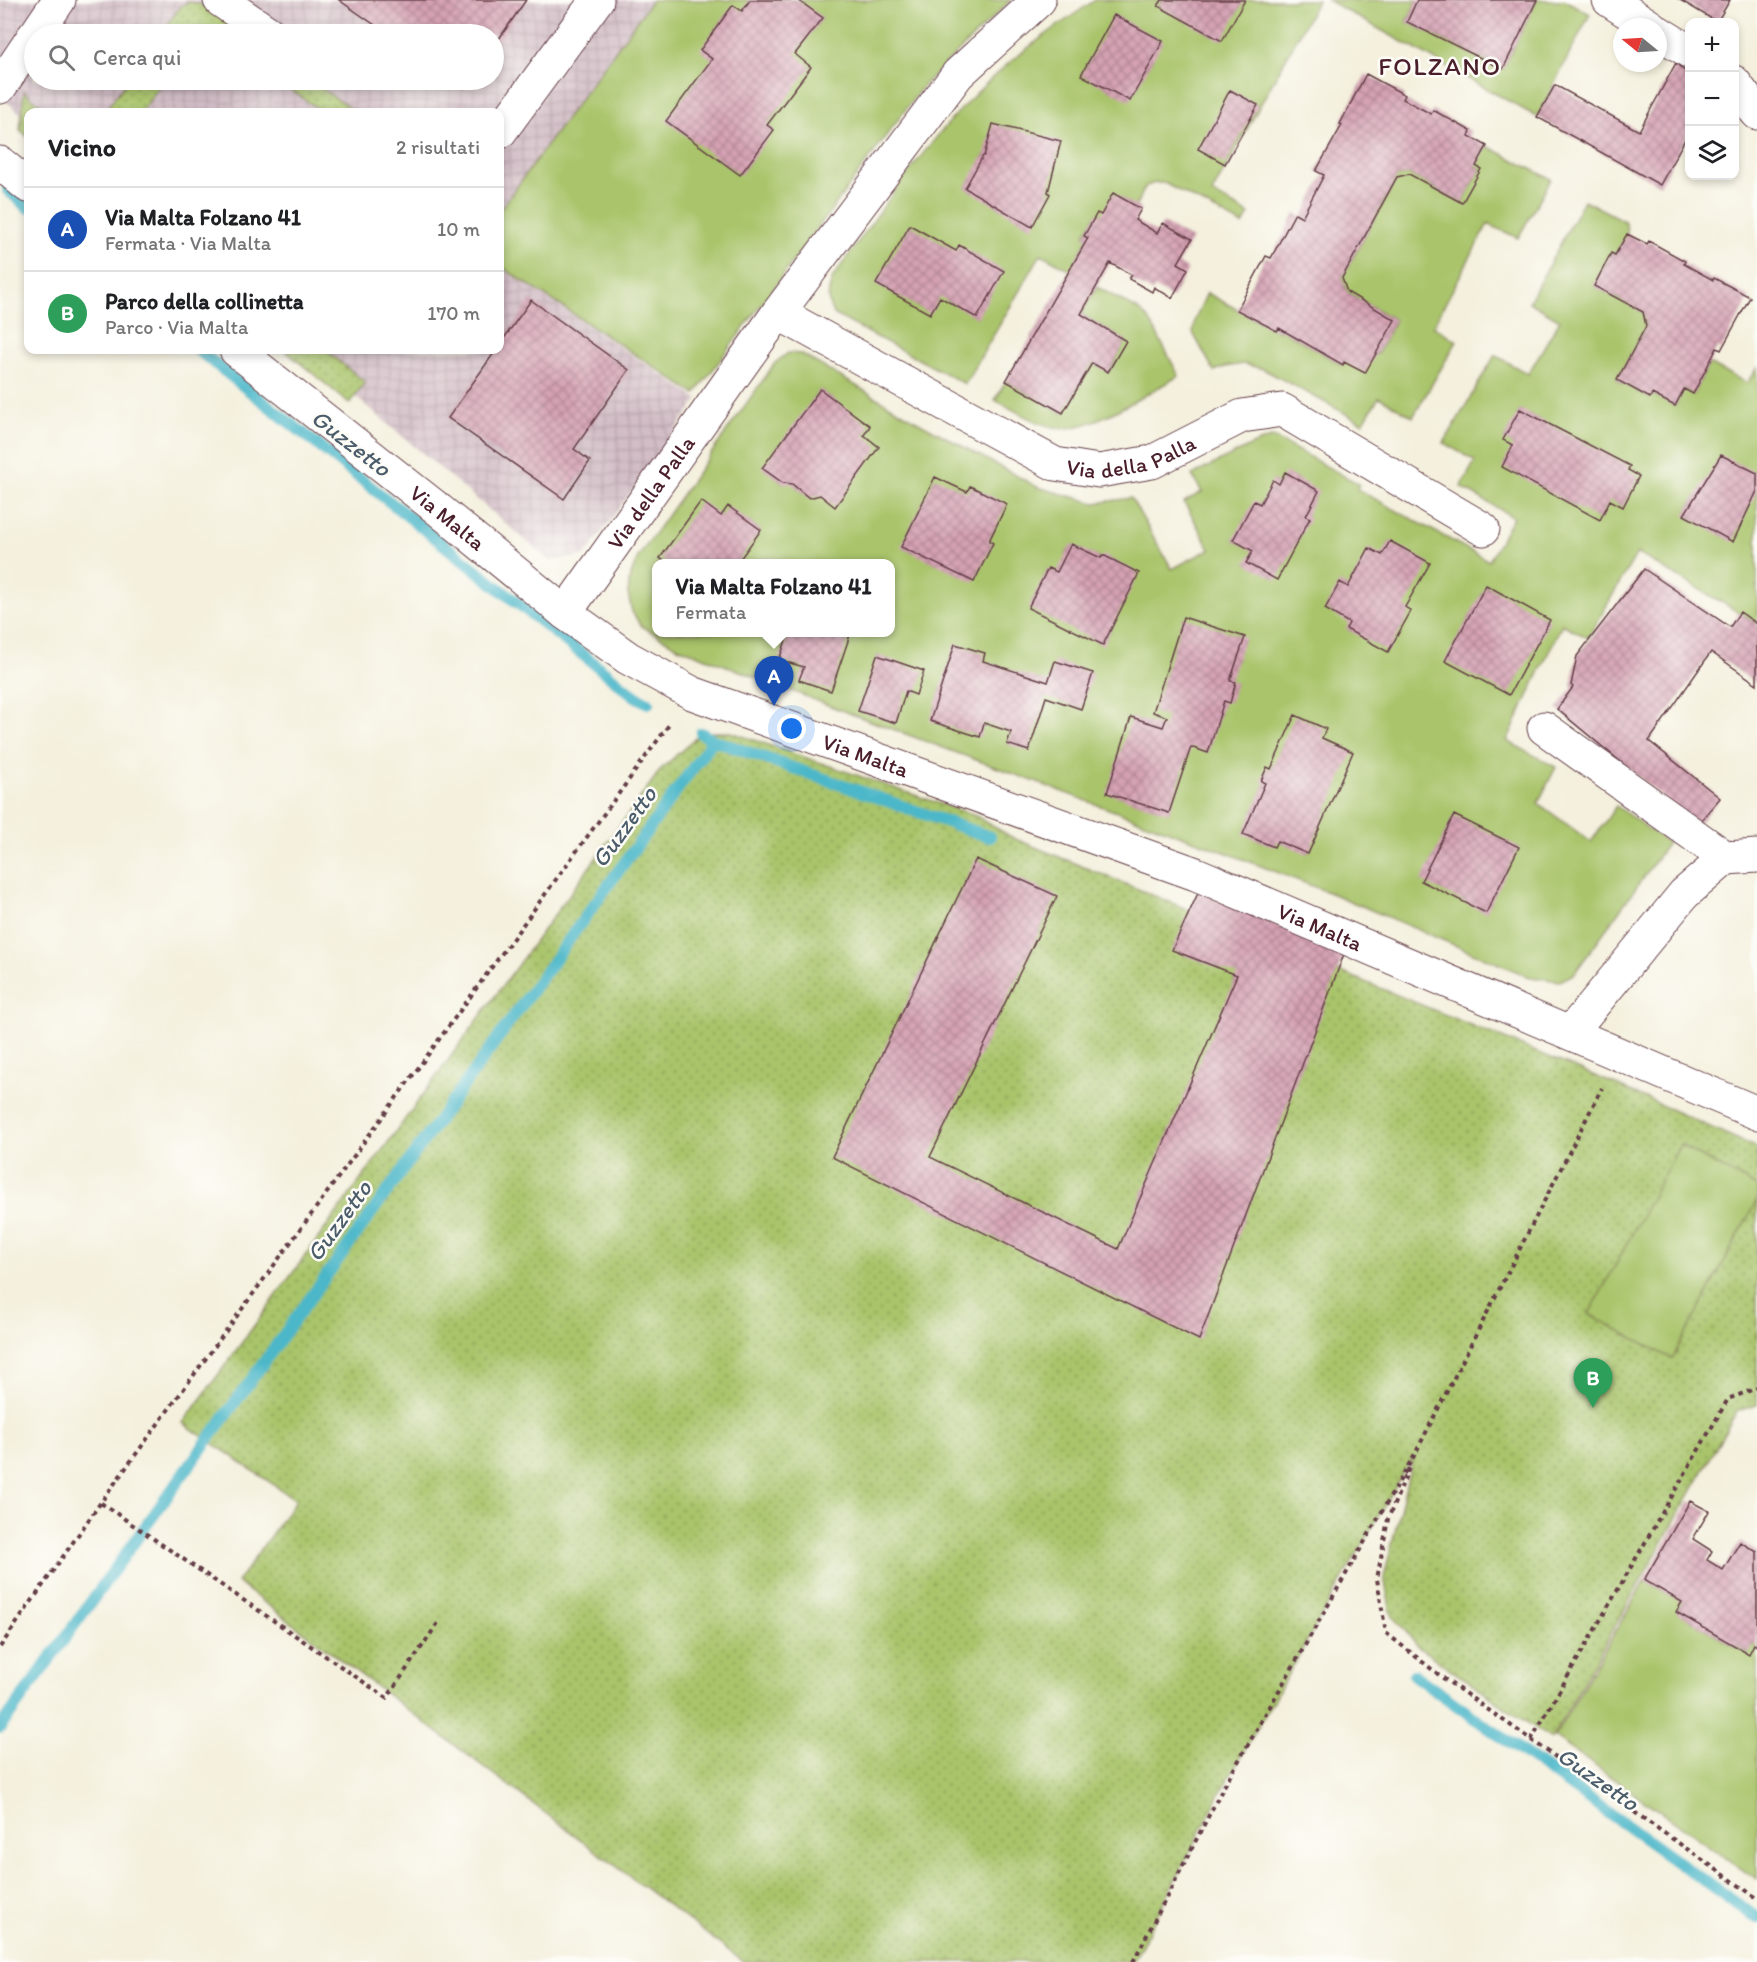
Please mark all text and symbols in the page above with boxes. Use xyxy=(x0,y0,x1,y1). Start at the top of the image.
north arrow xyxy=(1613,18,1667,72)
map controls xyxy=(1685,18,1739,180)
button: + xyxy=(1685,18,1739,72)
search box xyxy=(24,24,504,90)
icon: search xyxy=(45,41,78,74)
text: Cerca qui xyxy=(93,44,181,71)
district label: FOLZANO xyxy=(1378,50,1502,82)
button: − xyxy=(1685,72,1739,126)
button: layers xyxy=(1685,126,1739,180)
text: Vicino xyxy=(48,131,116,163)
text: 2 risultati xyxy=(396,135,480,159)
text: Via Malta Folzano 41 xyxy=(105,204,301,231)
text: A xyxy=(61,217,74,241)
text: 10 m xyxy=(437,217,480,241)
text: Fermata · Via Malta xyxy=(105,231,271,255)
text: Parco della collinetta xyxy=(105,288,304,315)
text: B xyxy=(61,301,74,325)
text: 170 m xyxy=(427,301,480,325)
text: Parco · Via Malta xyxy=(105,315,249,339)
water label: Guzzetto xyxy=(306,403,397,483)
street label: Via della Palla xyxy=(1065,429,1201,485)
street label: Via della Palla xyxy=(601,430,701,555)
street label: Via Malta xyxy=(404,479,491,557)
popup xyxy=(652,559,895,637)
text: Via Malta Folzano 41 xyxy=(676,573,871,600)
text: Fermata xyxy=(676,600,746,624)
pin: A xyxy=(754,656,794,706)
your location xyxy=(777,714,806,743)
street label: Via Malta xyxy=(819,728,913,784)
water label: Guzzetto xyxy=(585,780,663,873)
street label: Via Malta xyxy=(1273,897,1367,958)
water label: Guzzetto xyxy=(300,1174,378,1267)
pin: B xyxy=(1574,1358,1612,1408)
water label: Guzzetto xyxy=(1552,1740,1645,1817)

